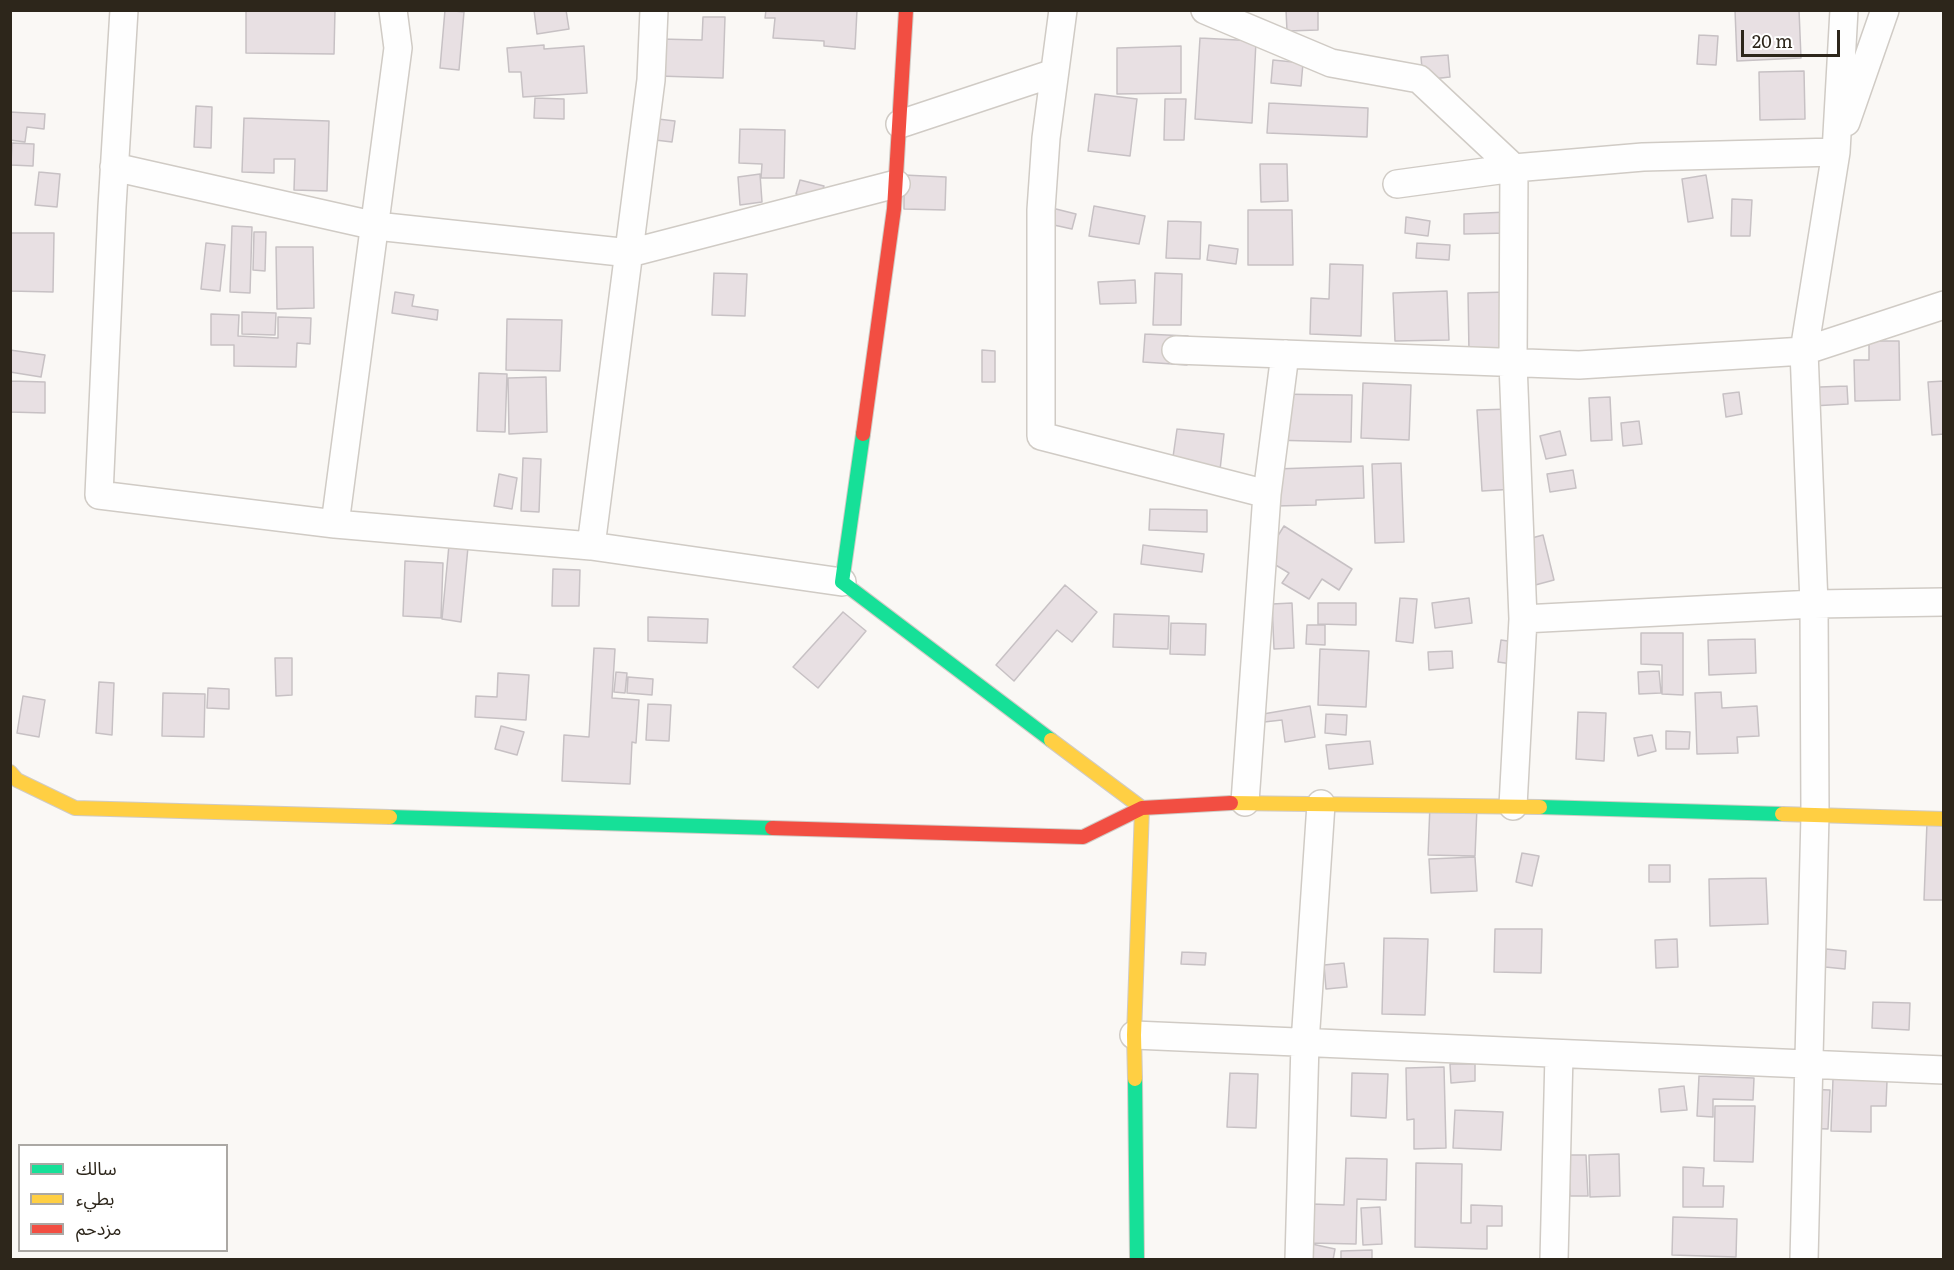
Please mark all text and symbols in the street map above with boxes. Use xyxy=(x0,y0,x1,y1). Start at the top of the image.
scale bar xyxy=(1744,18,1843,56)
text: 20 m xyxy=(1752,27,1793,54)
legend xyxy=(18,1144,228,1252)
text: سالك xyxy=(76,1154,117,1181)
text: بطيء xyxy=(76,1184,114,1211)
text: مزدحم xyxy=(76,1214,121,1241)

